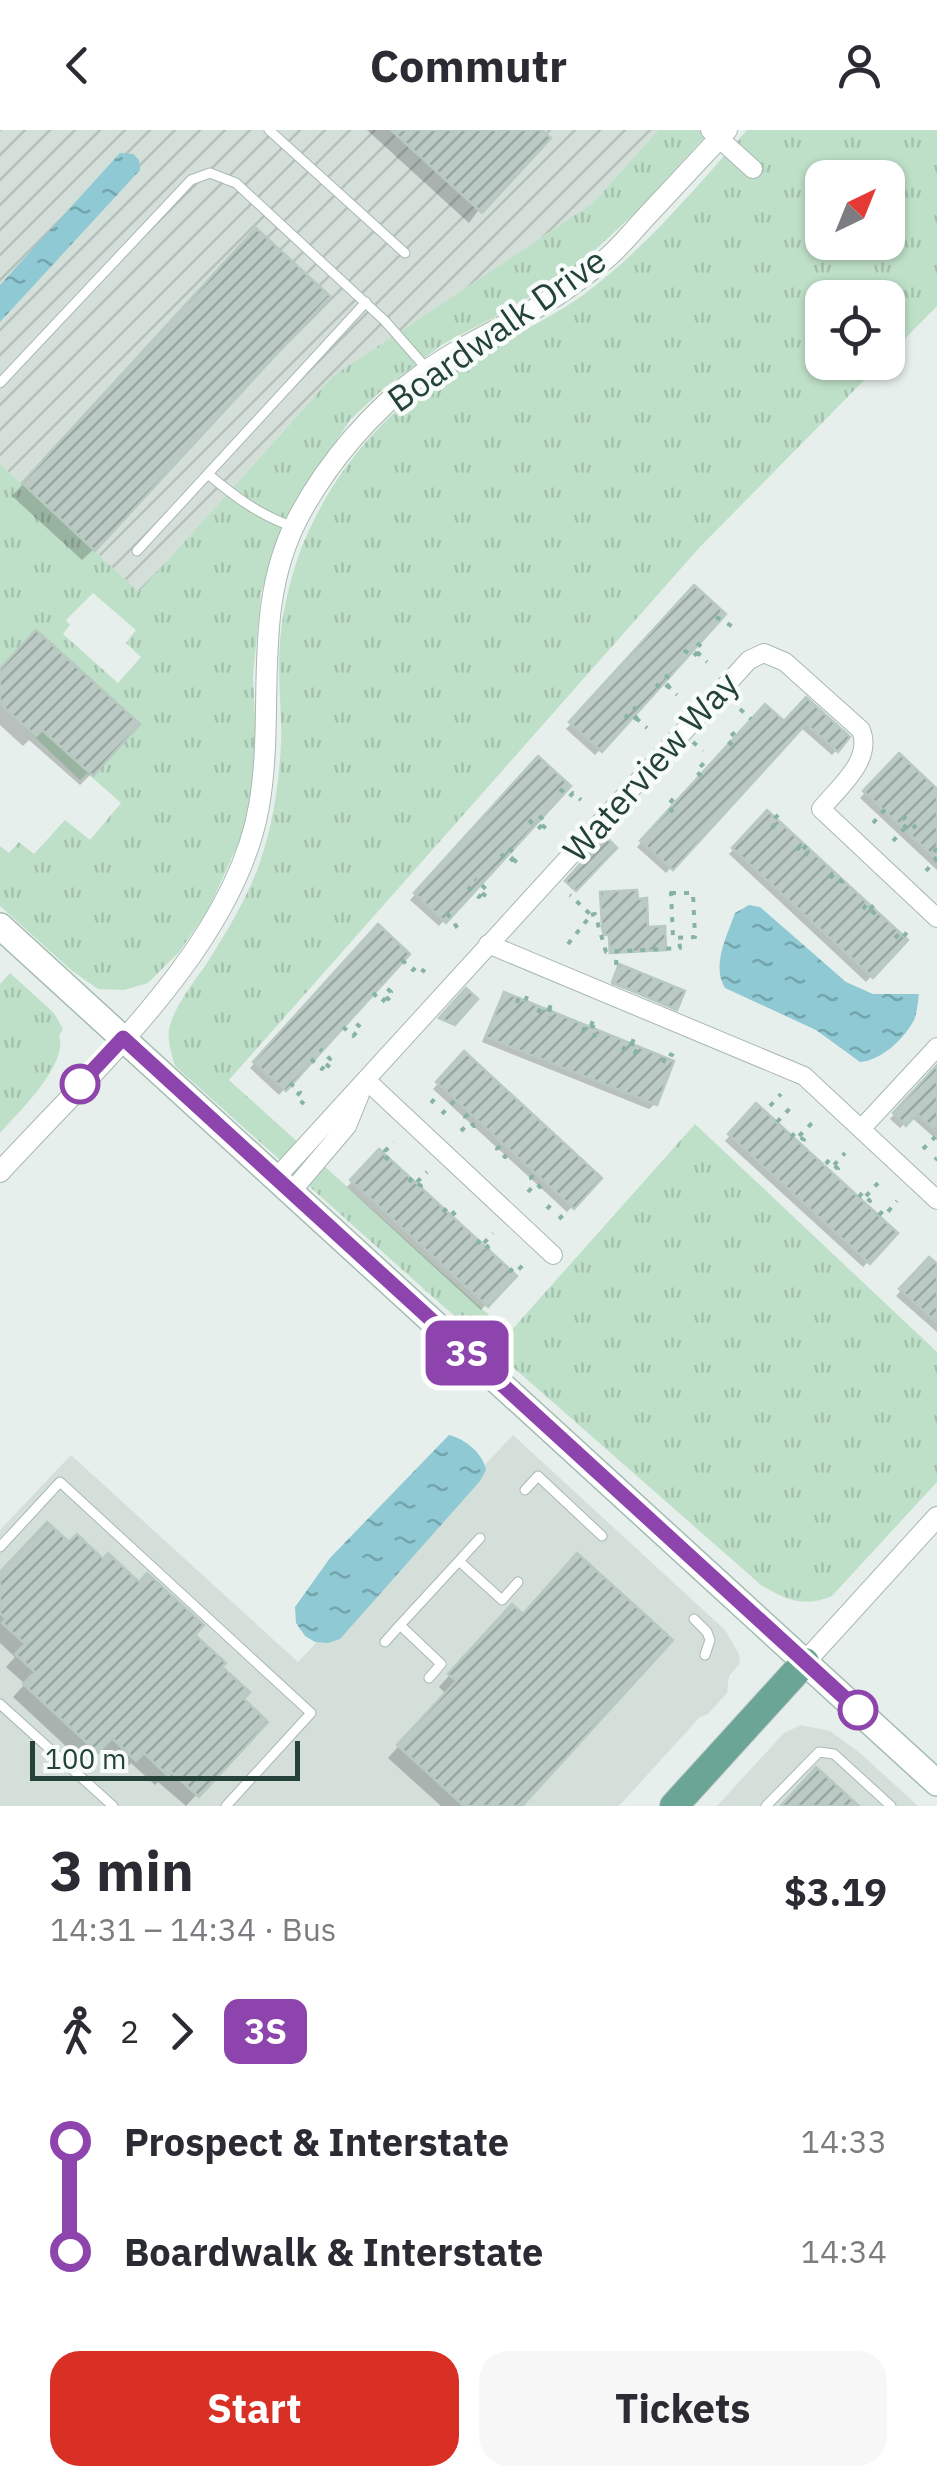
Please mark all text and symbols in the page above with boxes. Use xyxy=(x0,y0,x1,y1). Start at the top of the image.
text: Commutr xyxy=(370,36,567,94)
icon: back xyxy=(50,38,105,93)
icon: person xyxy=(832,38,887,93)
north arrow xyxy=(805,160,905,260)
map controls xyxy=(805,160,905,380)
street label: Boardwalk Drive xyxy=(378,237,615,422)
button: locate xyxy=(805,280,905,380)
street label: Waterview Way xyxy=(553,661,748,871)
unlabelled marker xyxy=(61,1065,99,1103)
line badge: 3S xyxy=(422,1320,512,1386)
text: 3S xyxy=(446,1330,488,1376)
unlabelled marker xyxy=(839,1691,877,1729)
scale bar xyxy=(30,1736,300,1780)
text: 100 m xyxy=(45,1740,126,1777)
text: 3 min xyxy=(50,1835,194,1906)
text: $3.19 xyxy=(784,1867,887,1916)
text: 14:31 – 14:34 · Bus xyxy=(50,1908,336,1950)
icon: walk xyxy=(50,2004,105,2059)
icon: forward xyxy=(154,2004,209,2059)
text: 3S xyxy=(244,2008,287,2054)
text: 2 xyxy=(120,2010,139,2052)
text: Prospect & Interstate xyxy=(124,2117,509,2166)
text: 14:33 xyxy=(801,2120,887,2162)
text: Boardwalk & Interstate xyxy=(124,2227,543,2276)
text: 14:34 xyxy=(801,2230,887,2272)
button: Start xyxy=(50,2351,459,2466)
button: Tickets xyxy=(479,2351,887,2466)

